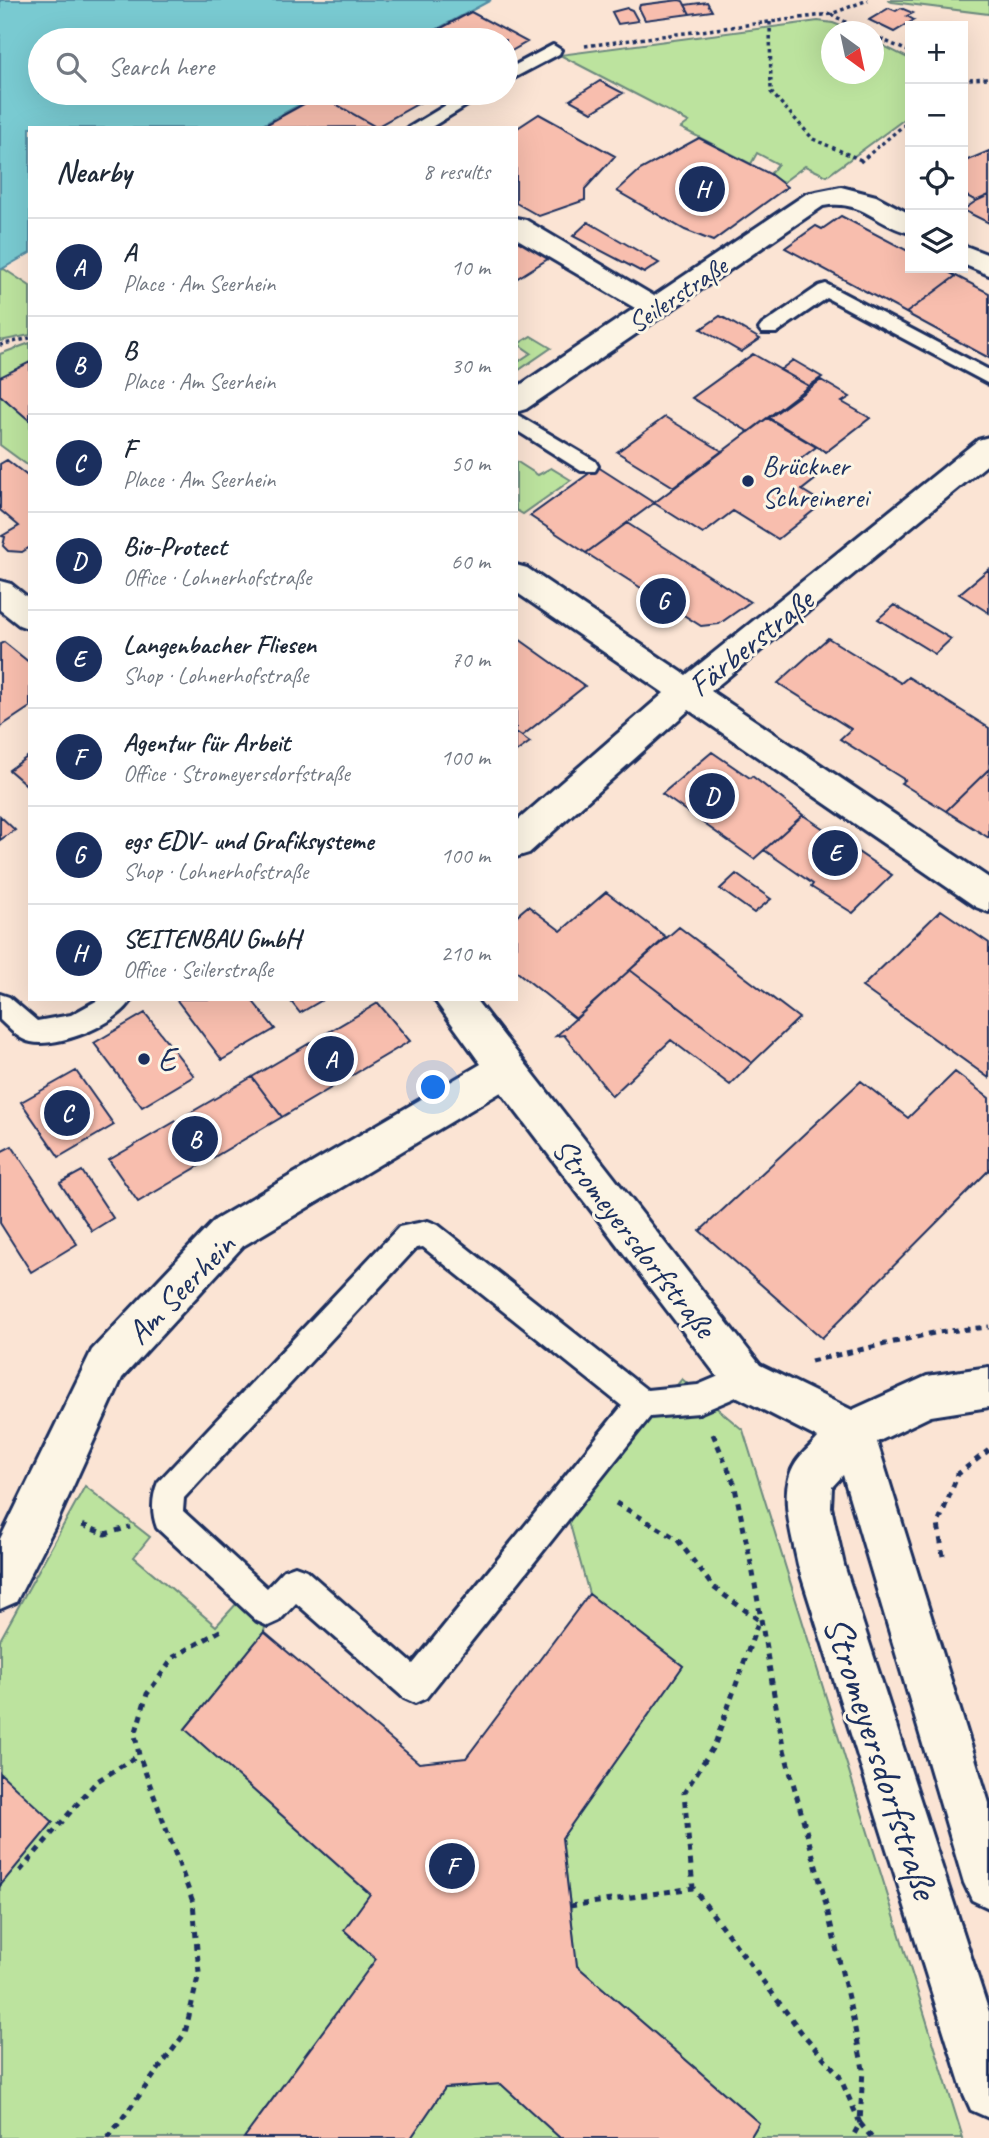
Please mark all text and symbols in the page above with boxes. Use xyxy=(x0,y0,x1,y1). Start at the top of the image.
north arrow xyxy=(821,21,884,84)
map controls xyxy=(905,21,968,273)
button: + xyxy=(905,21,968,84)
search box xyxy=(28,28,518,105)
icon: search xyxy=(52,48,90,86)
text: Search here xyxy=(108,50,214,83)
button: − xyxy=(905,84,968,147)
button: locate xyxy=(905,147,968,210)
text: Nearby xyxy=(56,153,132,191)
text: 8 results xyxy=(423,157,490,186)
pin: H xyxy=(679,163,725,215)
button: layers xyxy=(905,210,968,273)
text: A xyxy=(123,236,136,269)
street label: Seilerstraße xyxy=(621,247,735,340)
text: A xyxy=(73,253,85,282)
text: 10 m xyxy=(451,253,490,282)
text: Place · Am Seerhein xyxy=(123,269,275,298)
text: B xyxy=(123,334,137,367)
text: B xyxy=(73,351,85,380)
text: 30 m xyxy=(451,351,490,380)
text: Place · Am Seerhein xyxy=(123,367,275,396)
text: F xyxy=(123,432,135,465)
place label: Brückner Schreinerei xyxy=(762,448,872,515)
text: C xyxy=(74,449,84,478)
text: 50 m xyxy=(451,449,490,478)
text: Place · Am Seerhein xyxy=(123,465,275,494)
marker: Brückner Schreinerei xyxy=(740,473,756,489)
text: Bio-Protect xyxy=(123,530,227,563)
text: D xyxy=(72,547,86,576)
text: 60 m xyxy=(451,547,490,576)
text: Office · Lohnerhofstraße xyxy=(123,563,311,592)
pin: G xyxy=(640,575,686,627)
street label: Färberstraße xyxy=(679,578,824,706)
text: Langenbacher Fliesen xyxy=(123,628,316,661)
text: E xyxy=(73,645,85,674)
text: 70 m xyxy=(451,645,490,674)
text: Shop · Lohnerhofstraße xyxy=(123,661,308,690)
text: Agentur für Arbeit xyxy=(123,726,290,759)
text: F xyxy=(74,743,84,772)
text: 100 m xyxy=(441,743,490,772)
text: Office · Stromeyersdorfstraße xyxy=(123,759,350,788)
pin: D xyxy=(689,770,735,822)
text: egs EDV- und Grafiksysteme xyxy=(123,824,374,857)
pin: E xyxy=(812,827,858,879)
text: G xyxy=(73,841,85,870)
text: 100 m xyxy=(441,841,490,870)
text: Shop · Lohnerhofstraße xyxy=(123,857,308,886)
text: SEITENBAU GmbH xyxy=(123,922,300,955)
text: H xyxy=(72,939,86,968)
text: 210 m xyxy=(441,939,490,968)
text: Office · Seilerstraße xyxy=(123,955,273,984)
pin: A xyxy=(308,1033,354,1085)
place label: E xyxy=(158,1039,180,1081)
marker: E xyxy=(136,1051,152,1067)
your location xyxy=(416,1070,450,1104)
pin: C xyxy=(44,1087,90,1139)
pin: B xyxy=(172,1113,218,1165)
street label: Stromeyersdorfstraße xyxy=(543,1129,727,1348)
street label: Am Seerhein xyxy=(118,1223,245,1353)
street label: Stromeyersdorfstraße xyxy=(812,1610,951,1908)
pin: F xyxy=(429,1840,475,1892)

